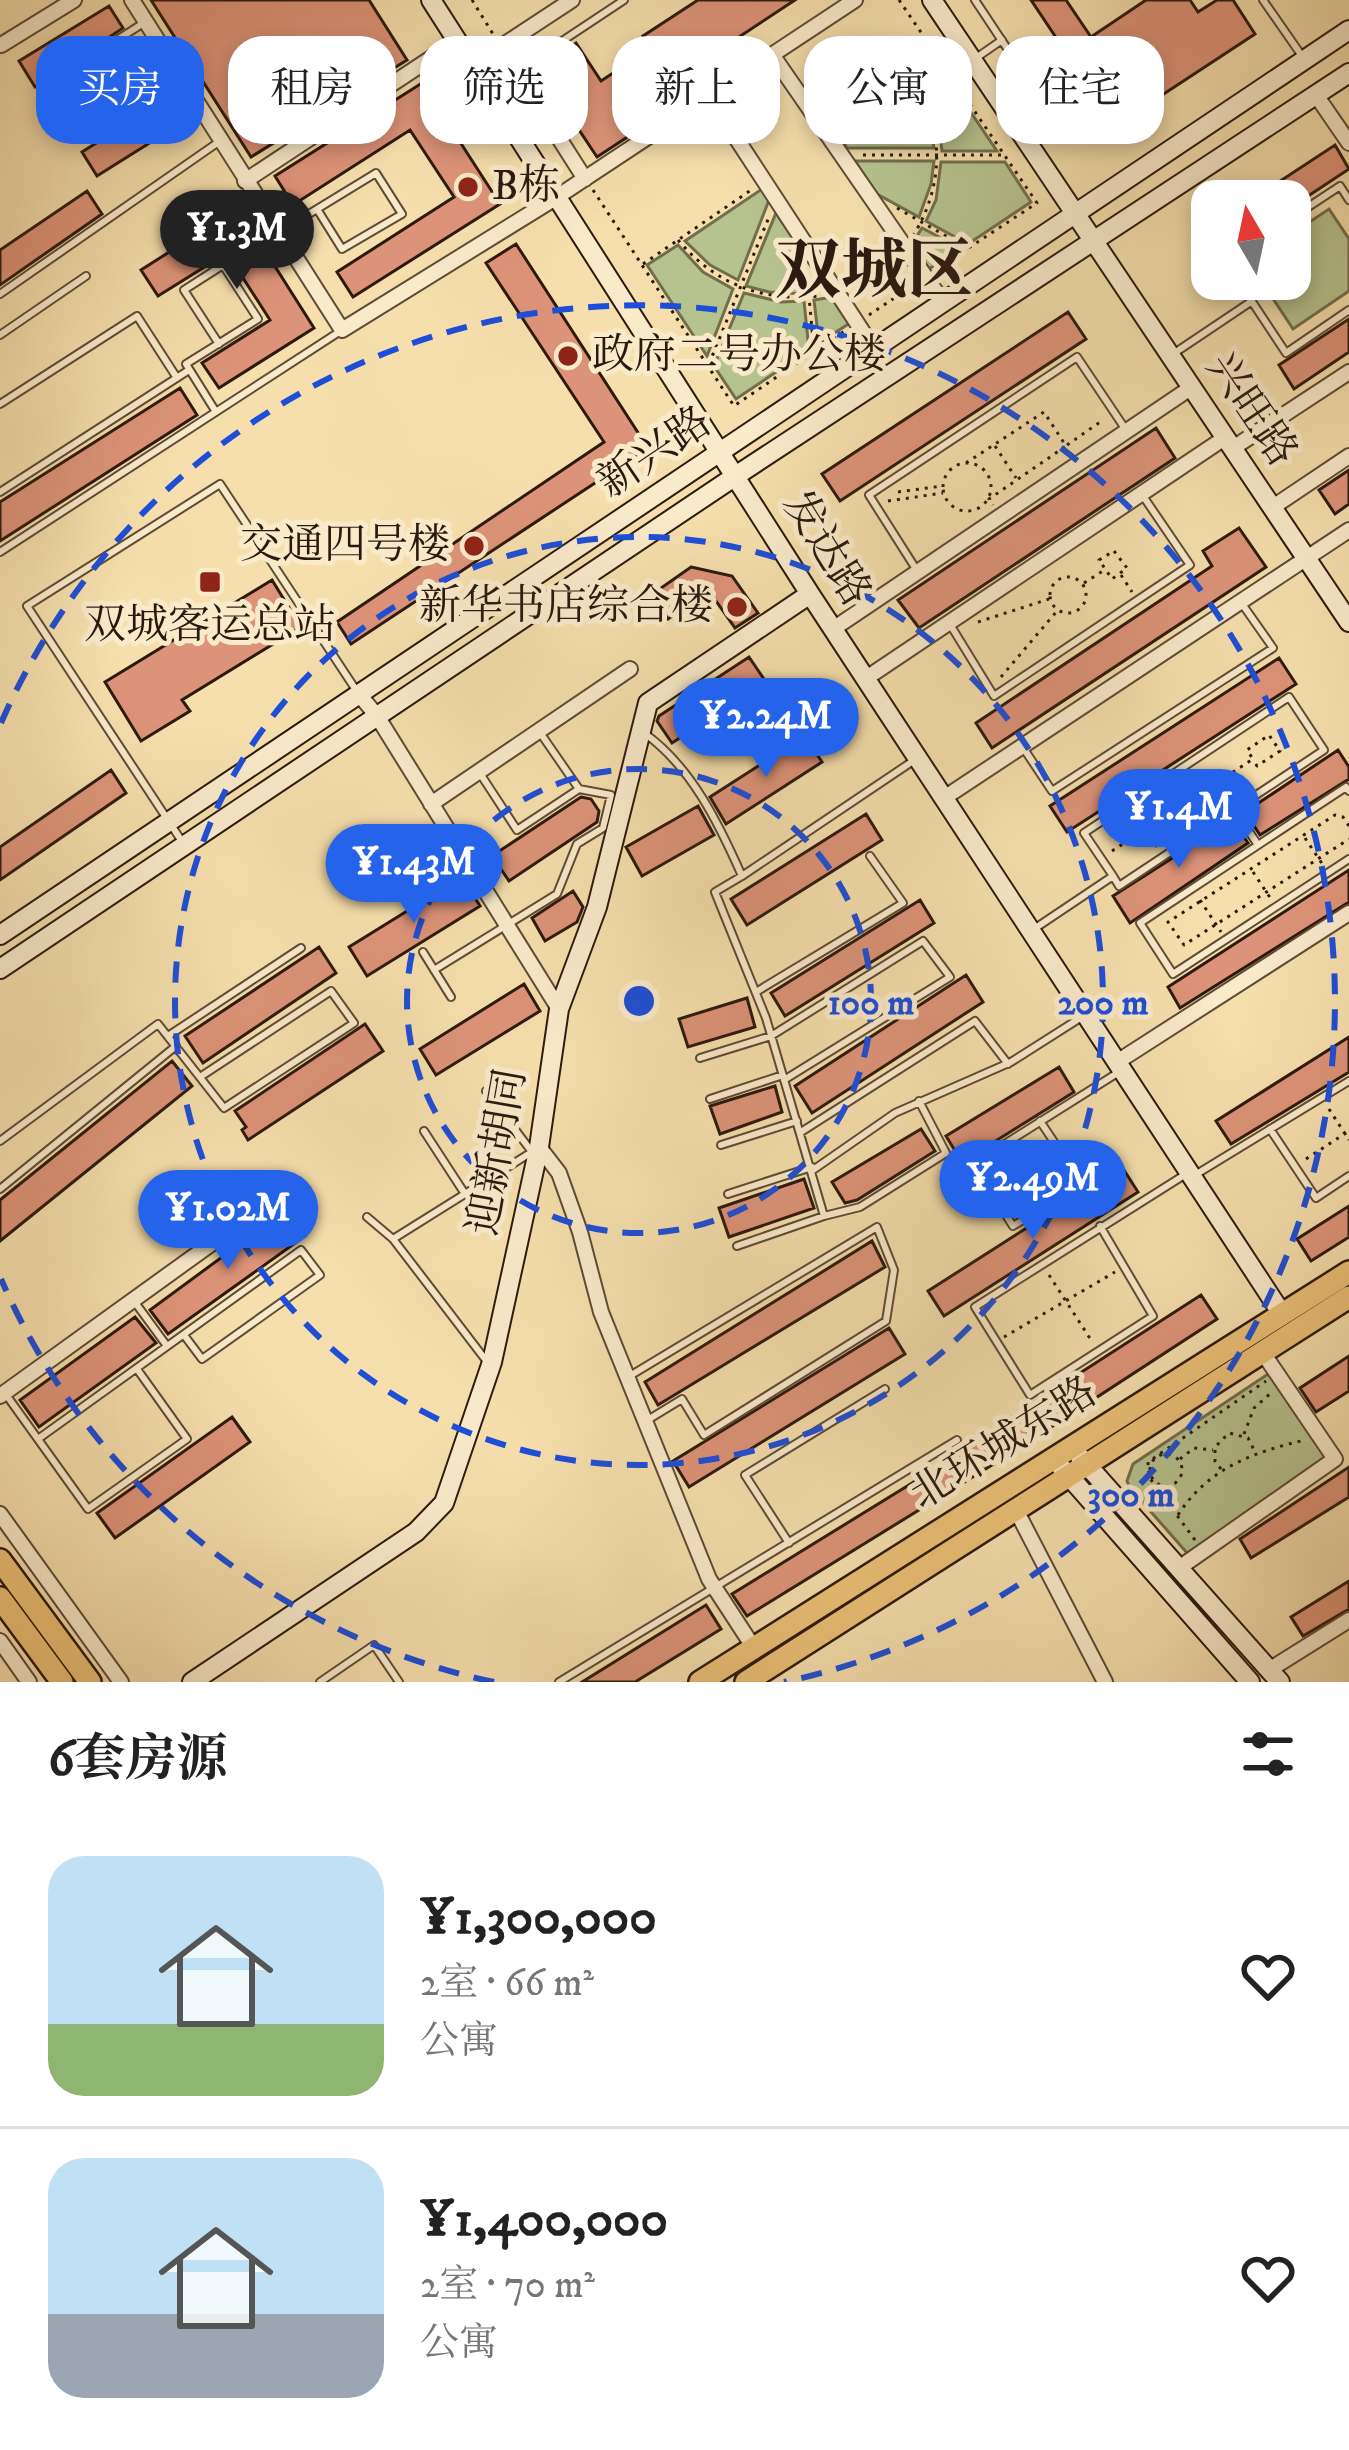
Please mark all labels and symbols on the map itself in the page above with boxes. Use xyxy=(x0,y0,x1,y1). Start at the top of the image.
place label: B栋 xyxy=(492,161,561,213)
marker: B栋 xyxy=(455,174,481,200)
north arrow xyxy=(1191,180,1311,300)
pin: ¥1.3M xyxy=(153,190,321,292)
district label: 双城区 xyxy=(775,232,973,314)
place label: 政府二号办公楼 xyxy=(592,330,886,382)
marker: 政府二号办公楼 xyxy=(555,343,581,369)
street label: 兴旺路 xyxy=(1194,343,1308,477)
street label: 新兴路 xyxy=(588,396,722,510)
street label: 发达路 xyxy=(771,482,881,616)
place label: 交通四号楼 xyxy=(240,520,450,572)
marker: 交通四号楼 xyxy=(461,533,487,559)
marker: 双城客运总站 xyxy=(197,569,223,595)
place label: 新华书店综合楼 xyxy=(419,581,713,633)
marker: 新华书店综合楼 xyxy=(724,594,750,620)
place label: 双城客运总站 xyxy=(84,600,336,652)
pin: ¥2.24M xyxy=(668,678,864,780)
pin: ¥1.4M xyxy=(1095,769,1263,871)
pin: ¥1.43M xyxy=(316,824,512,926)
centre of rings xyxy=(618,980,660,1022)
text: 100 m xyxy=(828,981,914,1026)
text: 200 m xyxy=(1057,981,1149,1026)
street label: 迎新胡同 xyxy=(458,1065,538,1239)
pin: ¥2.49M xyxy=(935,1140,1131,1242)
pin: ¥1.02M xyxy=(130,1170,326,1272)
street label: 北环城东路 xyxy=(901,1366,1107,1522)
text: 300 m xyxy=(1088,1473,1174,1518)

